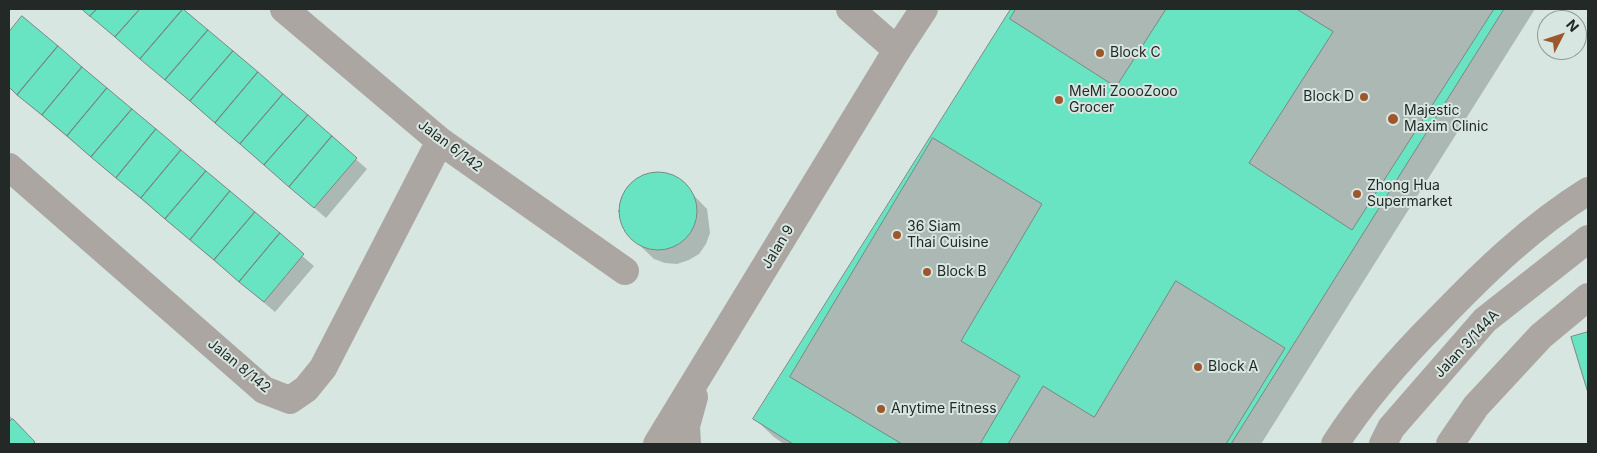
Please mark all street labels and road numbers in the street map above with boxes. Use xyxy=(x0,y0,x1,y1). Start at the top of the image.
street label: Jalan 6/142 xyxy=(414,116,486,176)
street label: Jalan 9 xyxy=(758,222,798,272)
street label: Jalan 3/144A xyxy=(1431,307,1503,381)
street label: Jalan 8/142 xyxy=(204,335,274,397)

